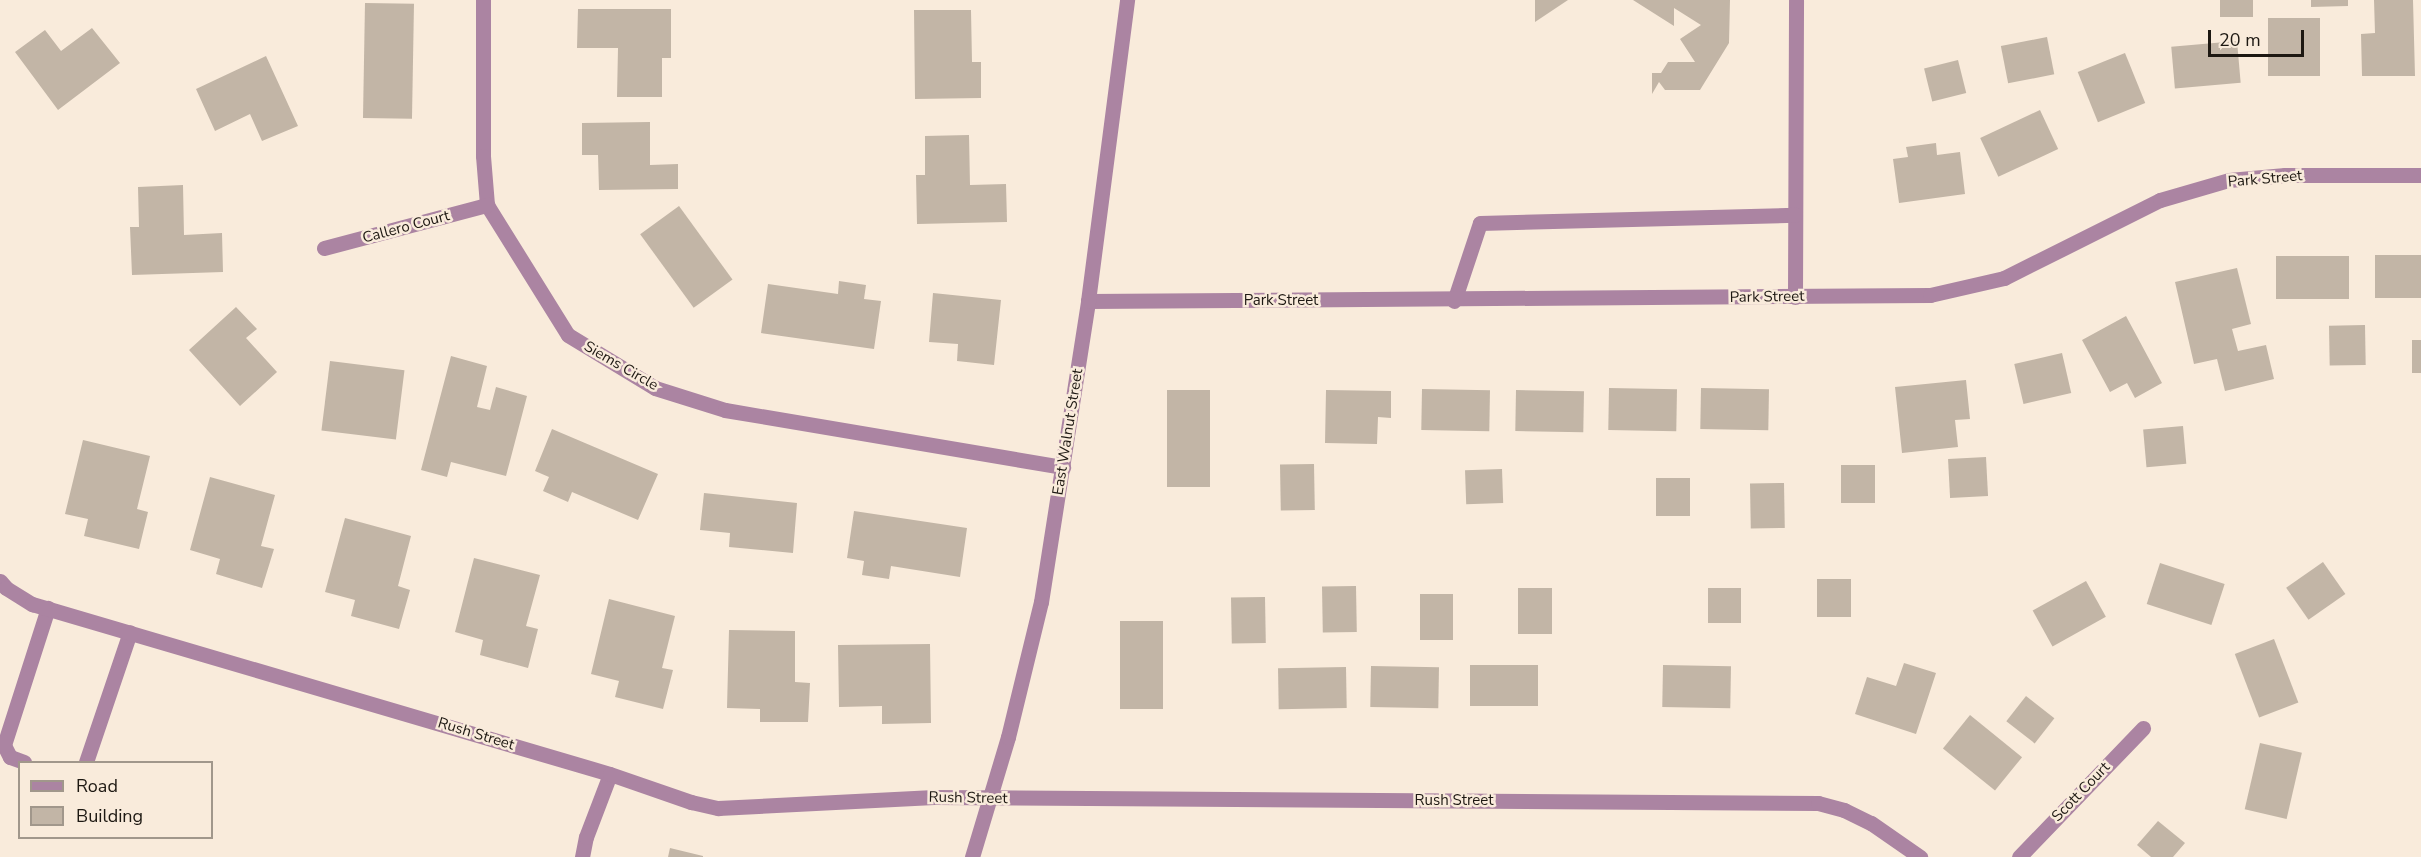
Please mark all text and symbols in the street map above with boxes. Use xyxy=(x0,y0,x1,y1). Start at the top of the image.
scale bar xyxy=(2211,18,2307,56)
text: 20 m xyxy=(2219,28,2261,52)
street label: Park Street xyxy=(2227,167,2303,191)
street label: Callero Court xyxy=(360,207,452,247)
street label: Park Street xyxy=(1729,287,1805,307)
street label: Park Street xyxy=(1244,292,1318,310)
street label: Siems Circle xyxy=(581,338,661,394)
street label: East Walnut Street xyxy=(1049,367,1087,497)
street label: Rush Street xyxy=(436,714,516,754)
street label: Scott Court xyxy=(2048,758,2114,826)
legend xyxy=(18,761,213,839)
text: Road xyxy=(76,774,118,798)
street label: Rush Street xyxy=(928,788,1008,808)
street label: Rush Street xyxy=(1415,792,1493,810)
text: Building xyxy=(76,804,143,828)

